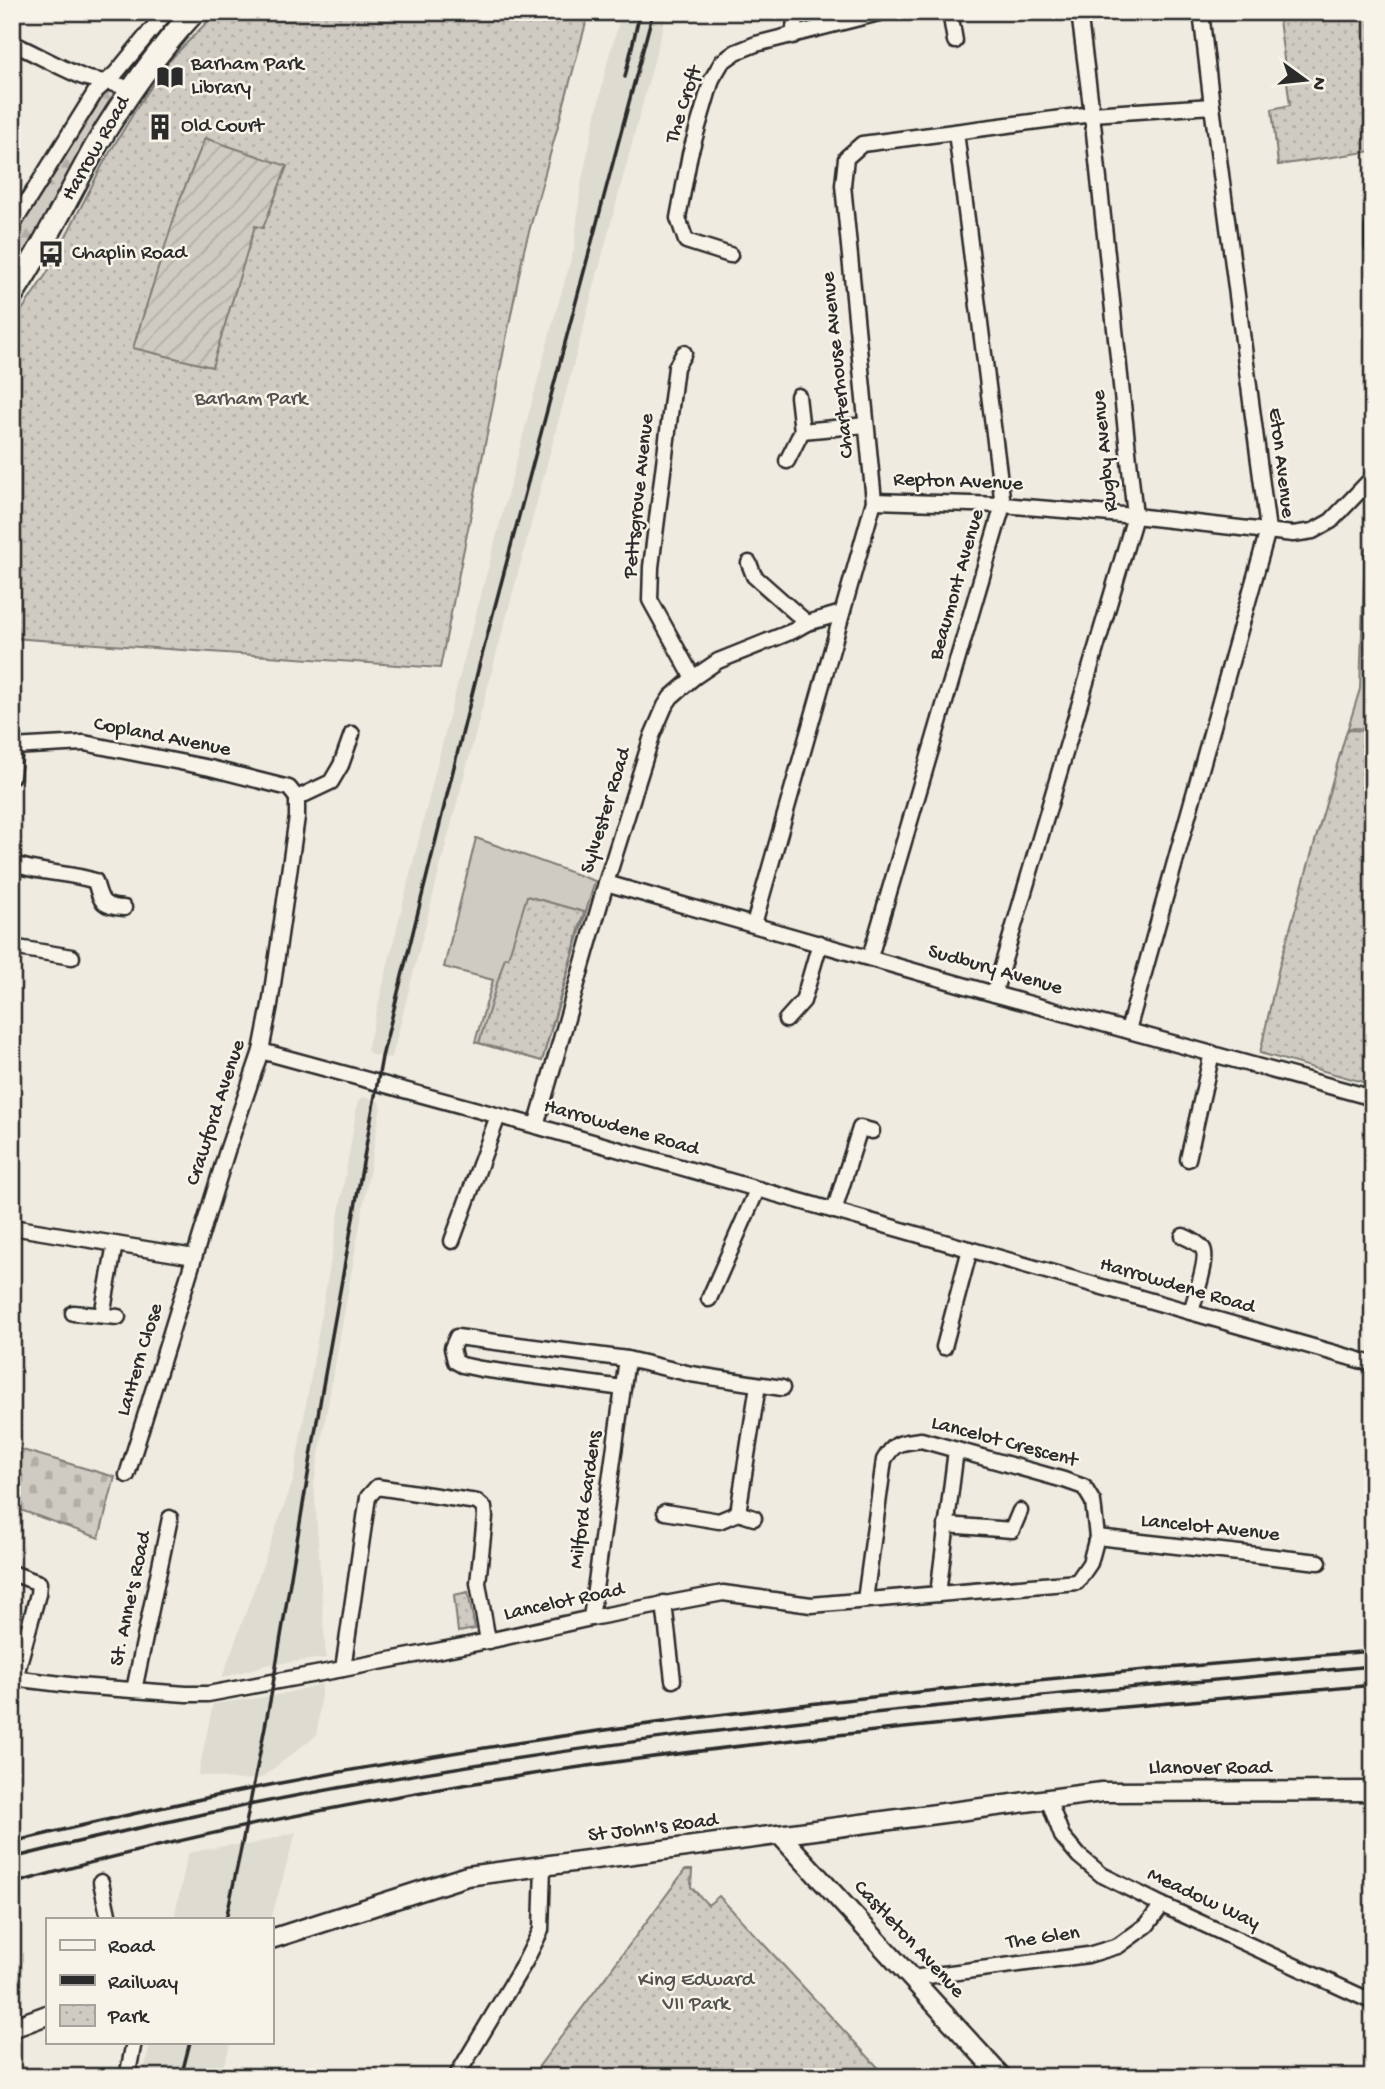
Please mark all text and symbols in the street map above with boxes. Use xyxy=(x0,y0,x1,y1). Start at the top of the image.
north arrow xyxy=(1270,46,1340,116)
place label: Barham Park Library xyxy=(190,53,306,102)
street label: The Croft xyxy=(660,61,710,148)
library icon: Barham Park Library xyxy=(155,62,185,92)
text: N xyxy=(1305,75,1331,92)
street label: Harrow Road xyxy=(57,91,138,206)
building icon: Old Court xyxy=(145,112,175,142)
place label: Old Court xyxy=(181,115,266,140)
bus stop icon: Chaplin Road xyxy=(36,239,66,269)
place label: Chaplin Road xyxy=(72,242,188,267)
street label: Charterhouse Avenue xyxy=(817,269,861,459)
park label: Barham Park xyxy=(194,388,310,413)
street label: Rugby Avenue xyxy=(1087,388,1125,513)
street label: Eton Avenue xyxy=(1261,407,1299,521)
street label: Pettsgrove Avenue xyxy=(619,411,661,581)
street label: Repton Avenue xyxy=(893,468,1024,498)
street label: Beaumont Avenue xyxy=(924,506,992,664)
street label: Copland Avenue xyxy=(91,712,234,764)
street label: Sylvester Road xyxy=(576,743,638,877)
street label: Sudbury Avenue xyxy=(925,940,1066,1002)
street label: Crawford Avenue xyxy=(182,1036,253,1189)
street label: Harrowdene Road xyxy=(540,1095,703,1164)
street label: Harrowdene Road xyxy=(1096,1253,1259,1322)
street label: Lantern Close xyxy=(112,1299,170,1419)
street label: Lancelot Crescent xyxy=(928,1411,1082,1475)
street label: Milford Gardens xyxy=(565,1428,609,1571)
street label: Lancelot Avenue xyxy=(1139,1509,1282,1549)
street label: St. Anne's Road xyxy=(106,1528,159,1669)
street label: Lancelot Road xyxy=(502,1578,628,1628)
street label: Llanover Road xyxy=(1148,1757,1273,1782)
street label: St John's Road xyxy=(587,1808,721,1849)
street label: Meadow Way xyxy=(1143,1863,1263,1937)
street label: Castleton Avenue xyxy=(847,1876,970,2005)
legend xyxy=(46,1918,273,2044)
street label: The Glen xyxy=(1004,1921,1081,1957)
text: Road xyxy=(108,1936,156,1961)
park label: King Edward VII Park xyxy=(638,1969,756,2018)
text: Railway xyxy=(108,1972,178,1997)
text: Park xyxy=(107,2006,151,2031)

